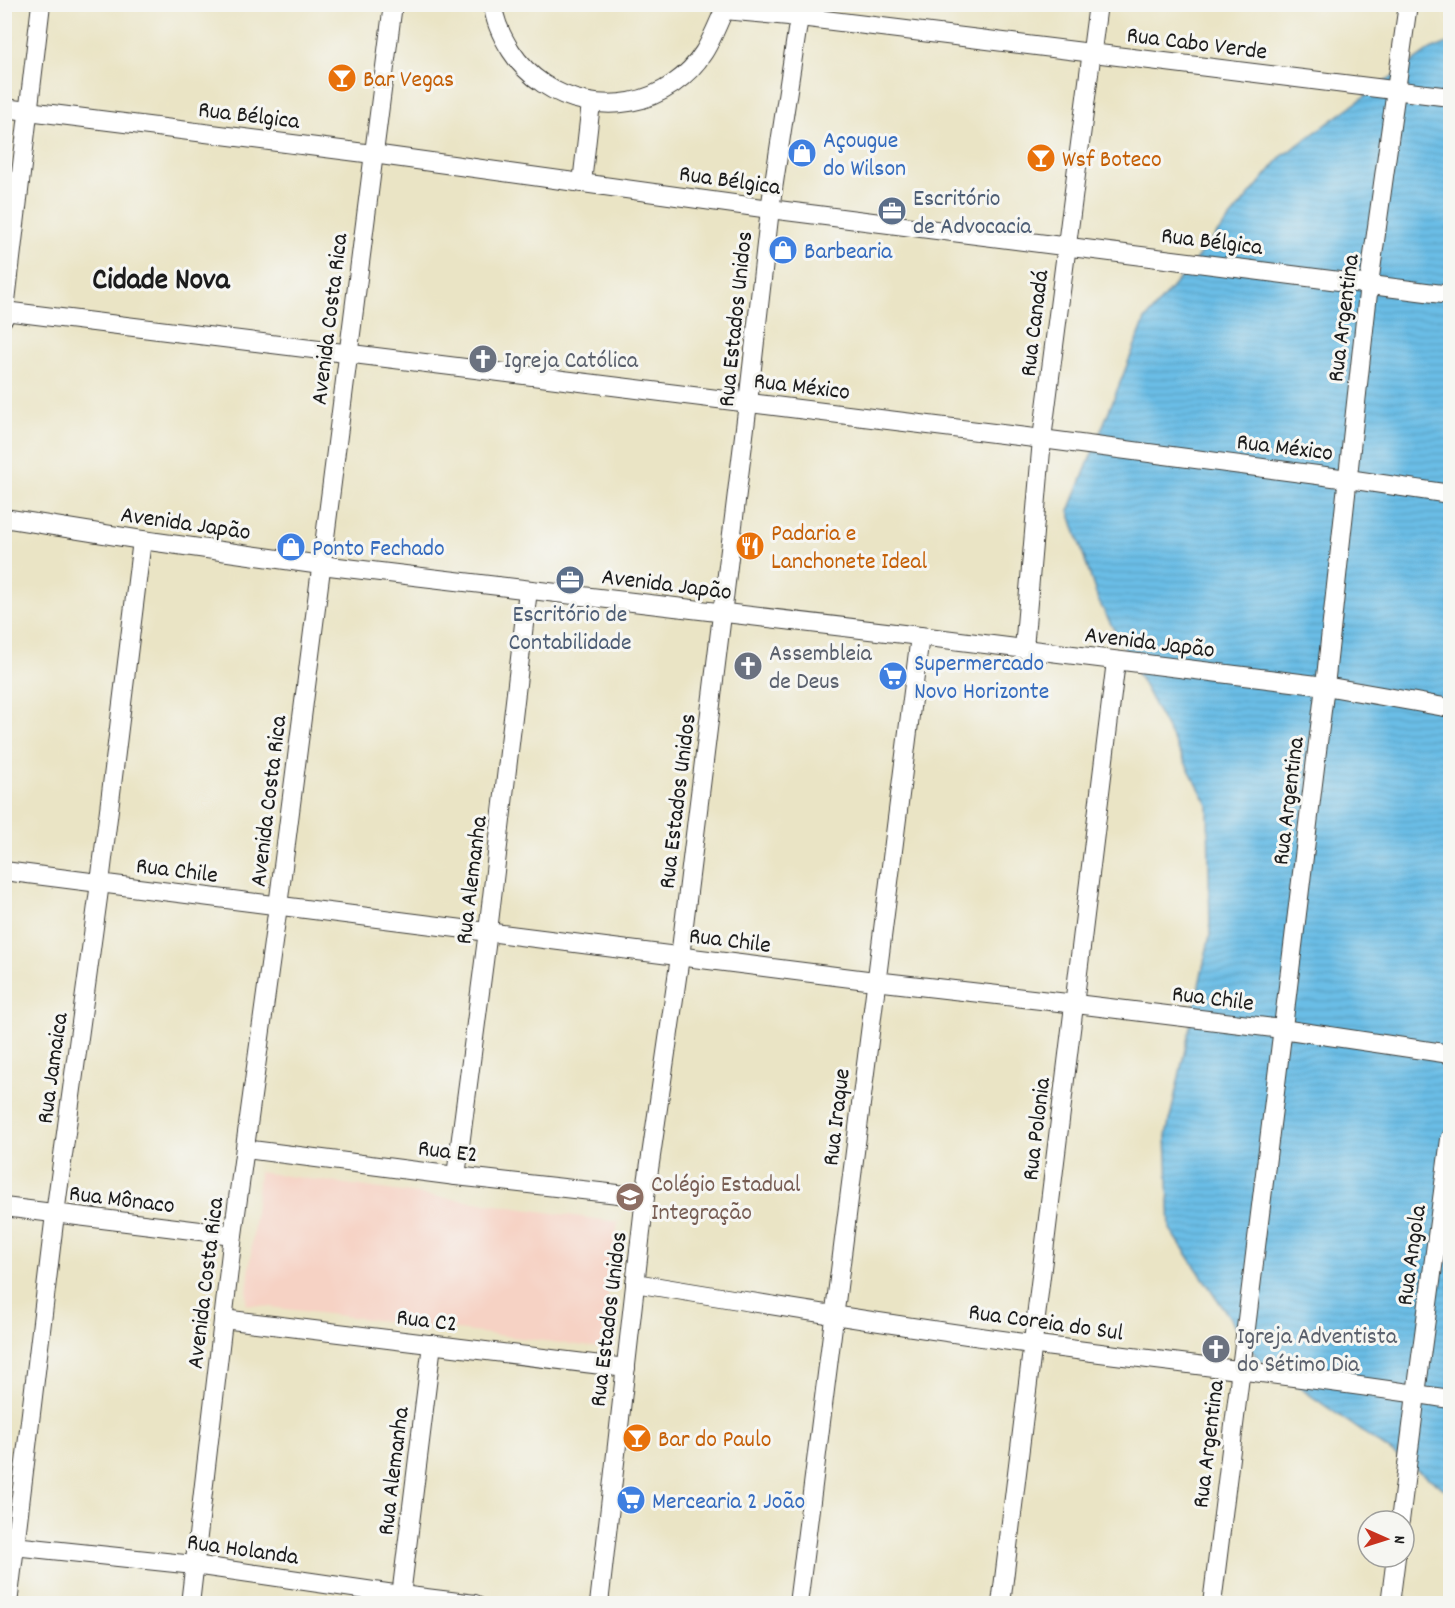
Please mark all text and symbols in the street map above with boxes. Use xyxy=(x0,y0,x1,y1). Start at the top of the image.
street label: Rua Cabo Verde xyxy=(1124,19,1269,70)
bar icon: Bar Vegas xyxy=(326,62,358,94)
place label: Bar Vegas xyxy=(363,64,454,98)
street label: Rua Bélgica xyxy=(196,94,302,140)
place label: Açougue do Wilson xyxy=(823,125,906,187)
shop icon: Açougue do Wilson xyxy=(786,137,818,169)
bar icon: Wsf Boteco xyxy=(1025,142,1057,174)
place label: Wsf Boteco xyxy=(1062,144,1162,178)
street label: Rua Bélgica xyxy=(677,158,783,206)
place label: Escritório de Advocacia xyxy=(913,183,1032,245)
office icon: Escritório de Advocacia xyxy=(876,195,908,227)
street label: Rua Bélgica xyxy=(1159,220,1265,266)
street label: Rua Estados Unidos xyxy=(711,230,763,409)
street label: Avenida Costa Rica xyxy=(304,231,358,407)
shop icon: Barbearia xyxy=(767,234,799,266)
place label: Barbearia xyxy=(804,236,893,270)
street label: Rua Argentina xyxy=(1320,252,1370,384)
district label: Cidade Nova xyxy=(92,261,231,304)
street label: Rua Canadá xyxy=(1013,268,1059,379)
church icon: Igreja Católica xyxy=(467,343,499,375)
place label: Igreja Católica xyxy=(504,345,639,379)
street label: Rua México xyxy=(752,365,852,411)
street label: Rua México xyxy=(1235,426,1335,472)
street label: Avenida Japão xyxy=(118,499,253,551)
place label: Padaria e Lanchonete Ideal xyxy=(771,518,928,580)
restaurant icon: Padaria e Lanchonete Ideal xyxy=(734,530,766,562)
shop icon: Ponto Fechado xyxy=(275,531,307,563)
place label: Ponto Fechado xyxy=(312,533,445,567)
street label: Avenida Japão xyxy=(600,561,734,611)
office icon: Escritório de Contabilidade xyxy=(554,564,586,596)
place label: Escritório de Contabilidade xyxy=(509,599,631,661)
street label: Avenida Japão xyxy=(1083,619,1217,669)
place label: Assembleia de Deus xyxy=(769,638,872,700)
place label: Supermercado Novo Horizonte xyxy=(914,648,1049,710)
church icon: Assembleia de Deus xyxy=(732,650,764,682)
supermarket icon: Supermercado Novo Horizonte xyxy=(877,660,909,692)
street label: Rua Estados Unidos xyxy=(651,712,707,891)
street label: Avenida Costa Rica xyxy=(243,713,297,889)
street label: Rua Argentina xyxy=(1265,735,1315,867)
street label: Rua Alemanha xyxy=(448,813,498,947)
street label: Rua Chile xyxy=(134,850,220,894)
street label: Rua Chile xyxy=(687,920,773,964)
street label: Rua Chile xyxy=(1170,978,1256,1022)
street label: Rua Jamaica xyxy=(29,1010,79,1126)
street label: Rua Iraque xyxy=(815,1067,861,1168)
street label: Rua Polonia xyxy=(1015,1075,1061,1183)
street label: Rua E2 xyxy=(416,1132,480,1174)
place label: Colégio Estadual Integração xyxy=(651,1169,801,1231)
street label: Rua Mônaco xyxy=(67,1178,176,1224)
school or university icon: Colégio Estadual Integração xyxy=(614,1181,646,1213)
street label: Avenida Costa Rica xyxy=(180,1195,234,1371)
street label: Rua Angola xyxy=(1389,1202,1437,1308)
street label: Rua Estados Unidos xyxy=(582,1230,638,1409)
street label: Rua Coreia do Sul xyxy=(966,1296,1125,1352)
street label: Rua C2 xyxy=(394,1301,459,1343)
place label: Igreja Adventista do Sétimo Dia xyxy=(1237,1321,1398,1383)
church icon: Igreja Adventista do Sétimo Dia xyxy=(1200,1333,1232,1365)
street label: Rua Argentina xyxy=(1185,1378,1235,1510)
street label: Rua Alemanha xyxy=(370,1404,420,1538)
bar icon: Bar do Paulo xyxy=(621,1422,653,1454)
place label: Bar do Paulo xyxy=(658,1424,771,1458)
supermarket icon: Mercearia 2 João xyxy=(615,1484,647,1516)
place label: Mercearia 2 João xyxy=(652,1486,805,1520)
north arrow xyxy=(1356,1509,1416,1569)
street label: Rua Holanda xyxy=(185,1526,301,1576)
text: N xyxy=(1387,1535,1410,1544)

